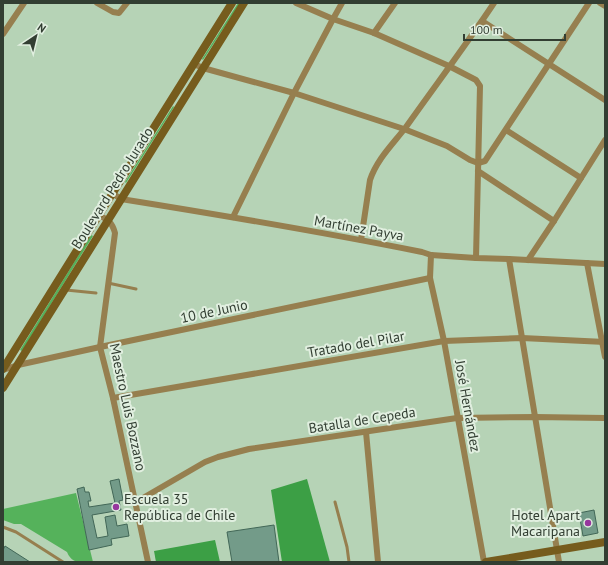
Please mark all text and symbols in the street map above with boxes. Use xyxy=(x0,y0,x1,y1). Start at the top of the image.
north arrow xyxy=(16,16,56,56)
scale bar xyxy=(464,16,565,42)
text: N xyxy=(35,20,49,36)
text: 100 m xyxy=(470,22,503,37)
street label: Boulevard Pedro Jurado xyxy=(67,124,157,252)
street label: Martínez Payva xyxy=(313,211,405,245)
street label: 10 de Junio xyxy=(179,295,249,327)
street label: Tratado del Pilar xyxy=(306,327,406,361)
street label: Maestro Luis Bozzano xyxy=(106,342,150,472)
street label: José Hernández xyxy=(451,358,485,453)
street label: Batalla de Cepeda xyxy=(307,403,417,437)
place label: Escuela 35 República de Chile xyxy=(124,490,235,524)
marker: Escuela 35 República de Chile xyxy=(111,502,121,512)
place label: Hotel Apart Macaripana xyxy=(511,506,580,540)
marker: Hotel Apart Macaripana xyxy=(583,518,593,528)

